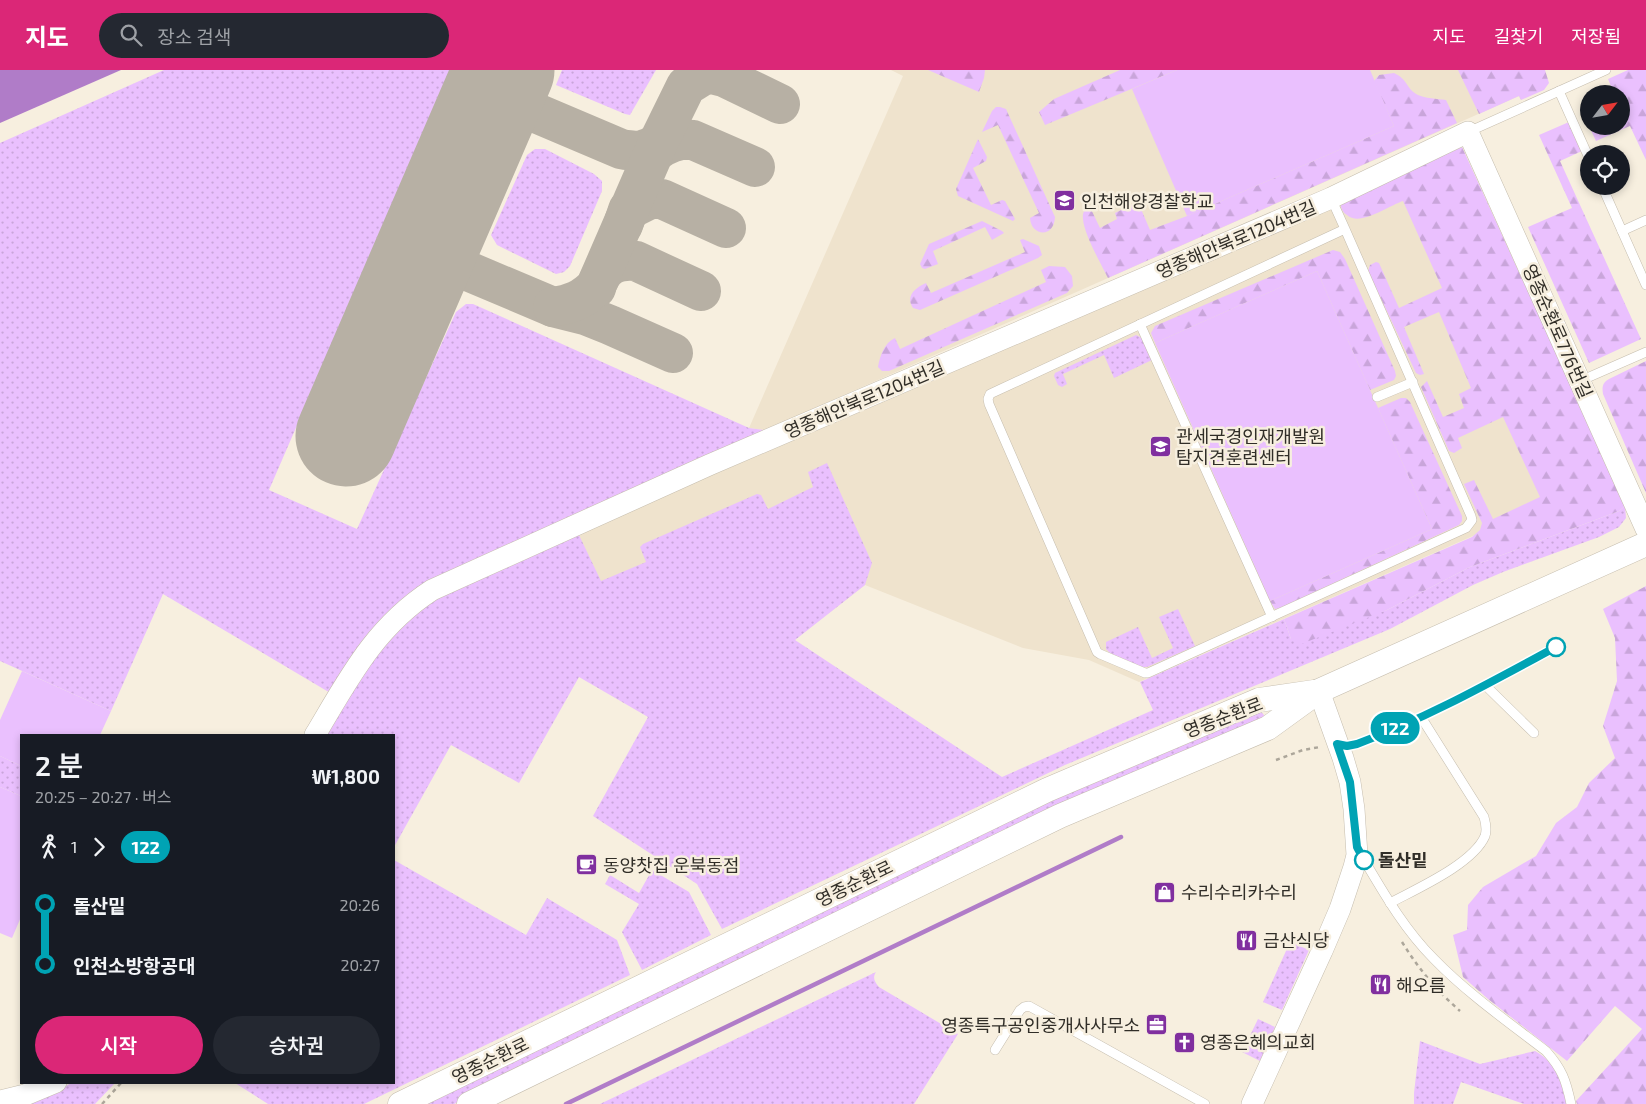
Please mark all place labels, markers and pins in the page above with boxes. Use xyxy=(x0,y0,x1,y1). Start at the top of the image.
school or university icon: 인천해양경찰학교 xyxy=(1053,189,1077,213)
place label: 인천해양경찰학교 xyxy=(1081,190,1213,212)
place label: 관세국경인재개발원 탐지견훈련센터 xyxy=(1176,425,1325,468)
school or university icon: 관세국경인재개발원 탐지견훈련센터 xyxy=(1148,434,1172,458)
unlabelled marker xyxy=(1546,637,1566,657)
place label: 돌산밑 xyxy=(1378,849,1428,871)
marker: 돌산밑 xyxy=(1354,850,1374,870)
cafe icon: 동양찻집 운북동점 xyxy=(575,853,599,877)
place label: 동양찻집 운북동점 xyxy=(603,854,740,876)
shop icon: 수리수리카수리 xyxy=(1153,880,1177,904)
place label: 수리수리카수리 xyxy=(1181,881,1297,903)
restaurant icon: 금산식당 xyxy=(1235,928,1259,952)
place label: 금산식당 xyxy=(1263,929,1329,951)
restaurant icon: 해오름 xyxy=(1368,973,1392,997)
place label: 해오름 xyxy=(1396,974,1446,996)
office icon: 영종특구공인중개사사무소 xyxy=(1144,1013,1168,1037)
place label: 영종특구공인중개사사무소 xyxy=(941,1014,1140,1036)
church icon: 영종은혜의교회 xyxy=(1172,1030,1196,1054)
place label: 영종은혜의교회 xyxy=(1200,1031,1316,1053)

